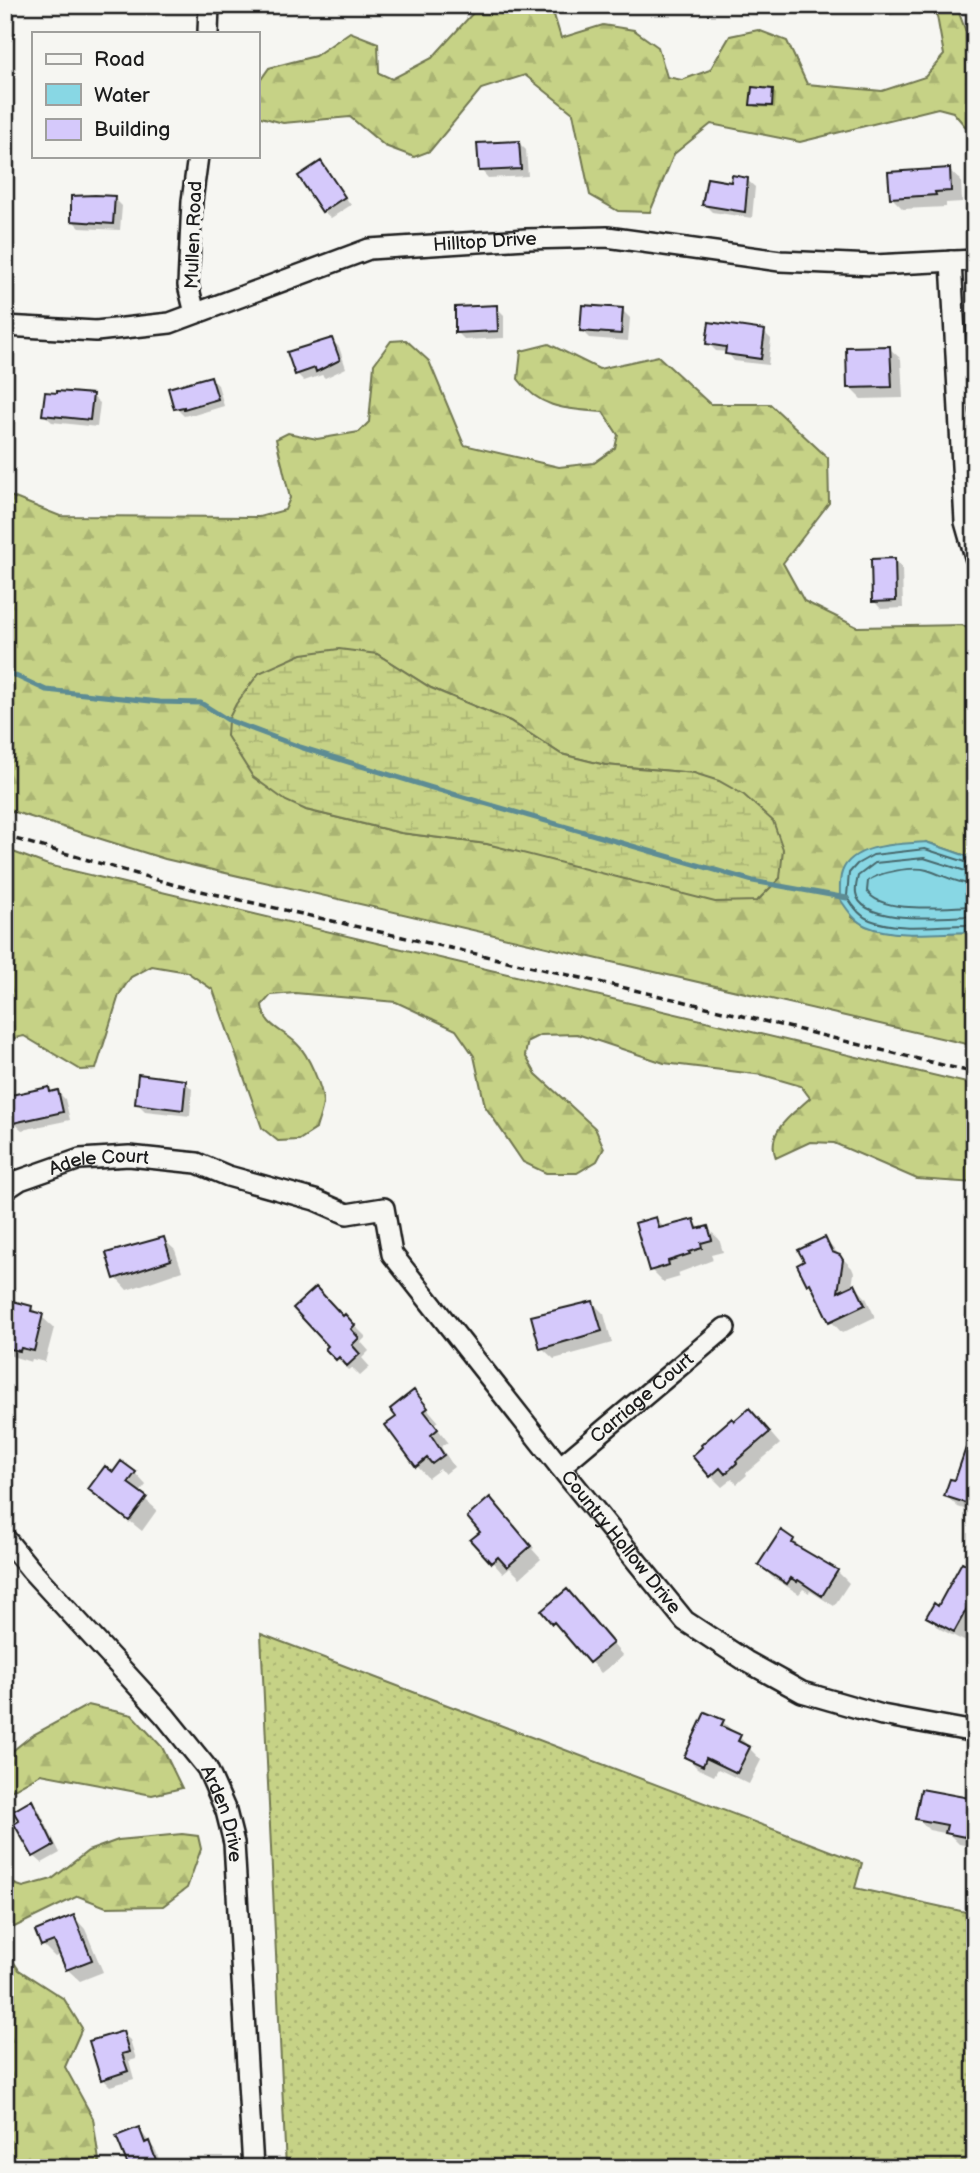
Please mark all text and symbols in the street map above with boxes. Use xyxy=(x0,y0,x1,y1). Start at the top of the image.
legend xyxy=(32,32,259,158)
text: Road xyxy=(94,47,145,72)
text: Water xyxy=(94,83,150,108)
text: Building xyxy=(94,117,170,142)
street label: Mullen Road xyxy=(181,180,207,290)
street label: Hilltop Drive xyxy=(432,227,537,256)
street label: Adele Court xyxy=(46,1144,150,1181)
street label: Carriage Court xyxy=(585,1348,698,1448)
street label: Country Hollow Drive xyxy=(556,1466,686,1618)
street label: Arden Drive xyxy=(196,1762,247,1863)

